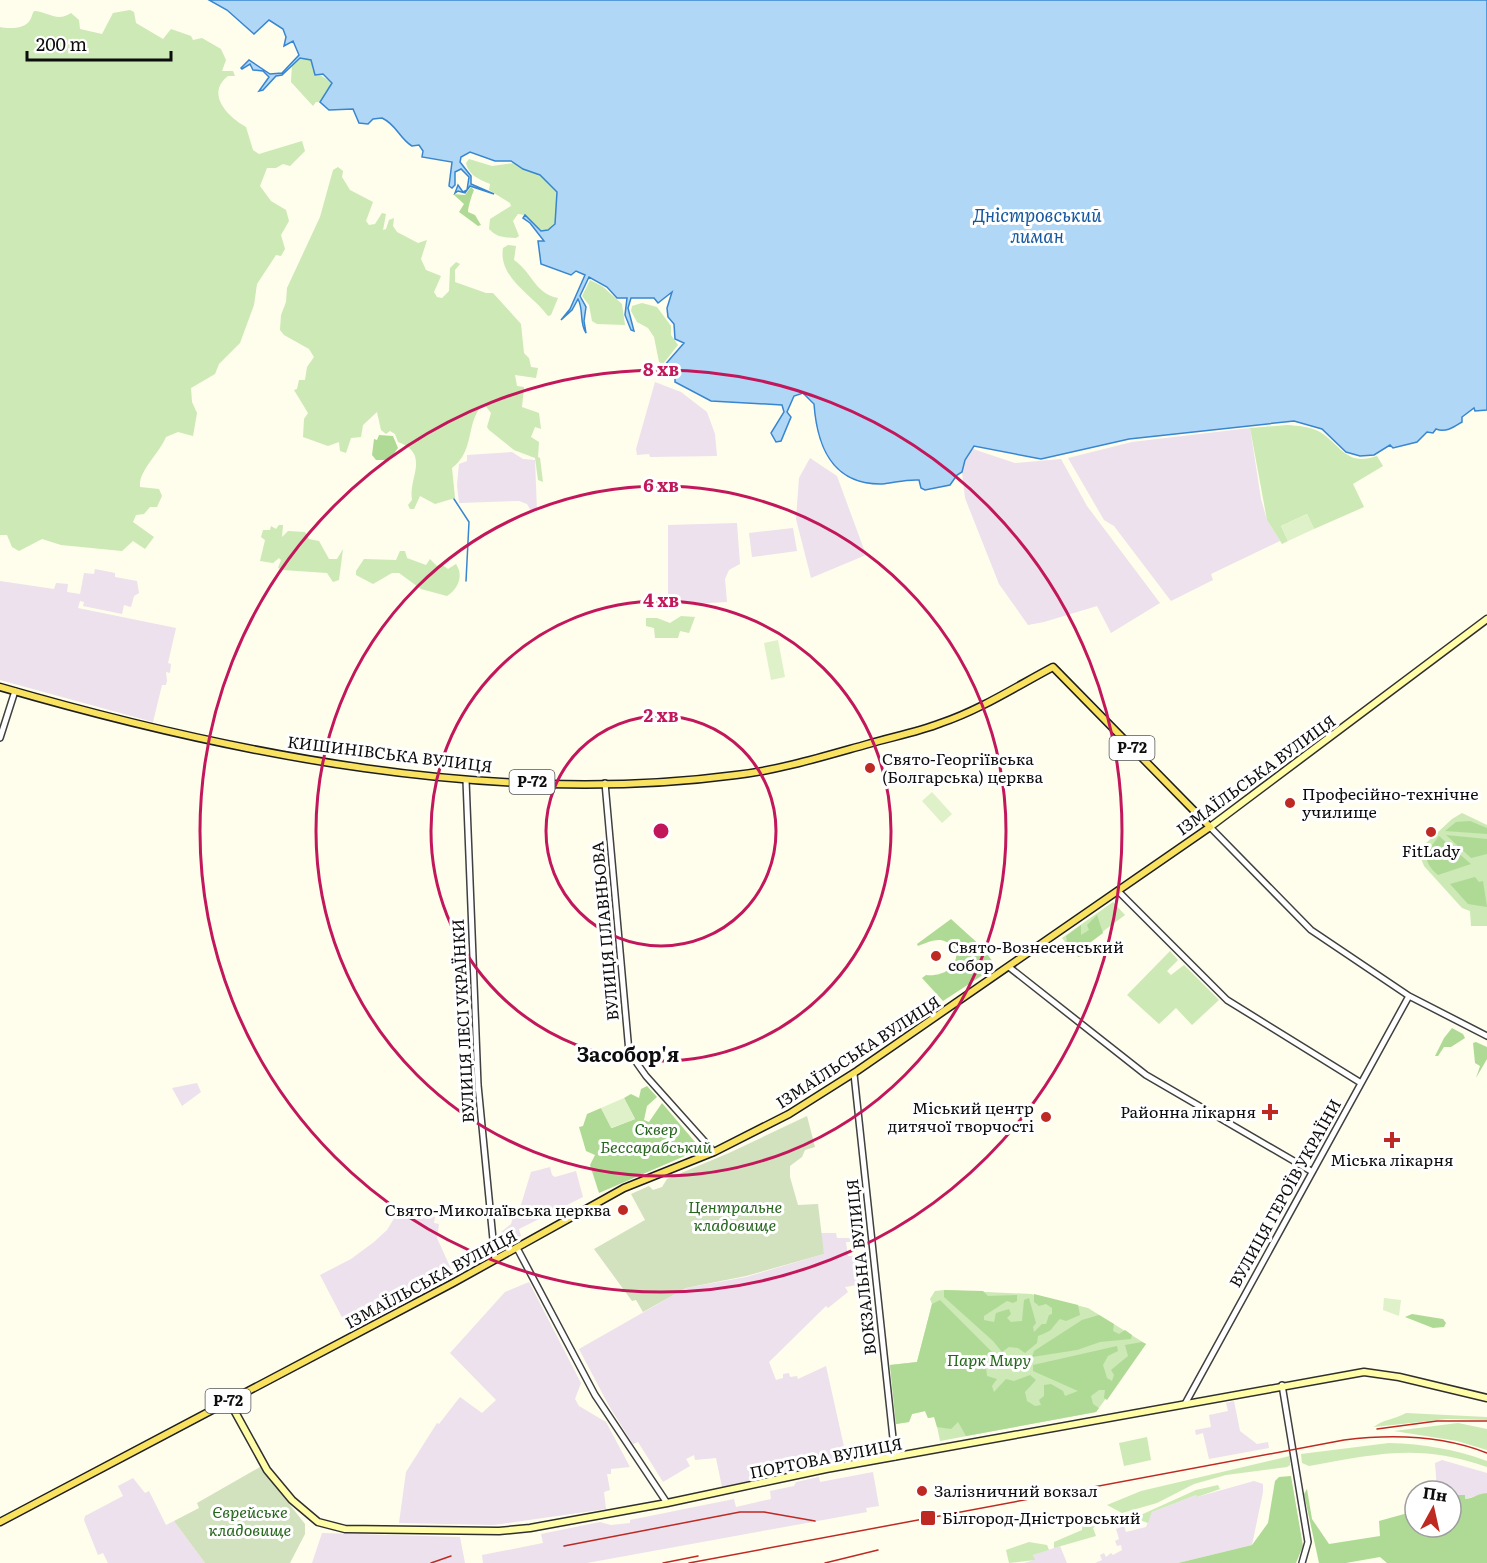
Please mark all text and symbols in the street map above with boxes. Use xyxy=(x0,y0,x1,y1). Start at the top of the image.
scale bar xyxy=(27,24,171,62)
text: 200 m xyxy=(36,30,87,57)
water label: Дністровський лиман xyxy=(972,201,1102,249)
text: 8 хв xyxy=(643,355,679,382)
text: 6 хв xyxy=(643,471,679,498)
text: 4 хв xyxy=(643,586,679,613)
text: 2 хв xyxy=(644,701,679,728)
street label: ІЗМАЇЛЬСЬКА ВУЛИЦЯ xyxy=(1171,708,1340,840)
street label: КИШИНІВСЬКА ВУЛИЦЯ xyxy=(286,729,494,777)
road number: Р-72 xyxy=(1110,736,1154,760)
place label: Свято-Георгіївська (Болгарська) церква xyxy=(882,746,1044,788)
marker: Свято-Георгіївська (Болгарська) церква xyxy=(863,761,877,775)
road number: Р-72 xyxy=(510,770,554,794)
place label: Професійно-технічне училище xyxy=(1302,781,1478,823)
marker: Професійно-технічне училище xyxy=(1283,796,1297,810)
centre of rings xyxy=(651,821,671,841)
marker: FitLady xyxy=(1424,825,1438,839)
place label: FitLady xyxy=(1402,838,1461,862)
street label: ВУЛИЦЯ ПЛАВНЬОВА xyxy=(584,840,624,1022)
street label: ВУЛИЦЯ ЛЕСІ УКРАЇНКИ xyxy=(445,918,479,1124)
place label: Свято-Вознесенський собор xyxy=(948,934,1124,976)
marker: Свято-Вознесенський собор xyxy=(929,949,943,963)
street label: ІЗМАЇЛЬСЬКА ВУЛИЦЯ xyxy=(771,989,944,1113)
district label: Засобор'я xyxy=(577,1038,680,1068)
street label: ВУЛИЦЯ ГЕРОЇВ УКРАЇНИ xyxy=(1222,1094,1346,1291)
place label: Міський центр дитячої творчості xyxy=(888,1095,1034,1137)
place label: Районна лікарня xyxy=(1120,1099,1256,1123)
marker: Районна лікарня xyxy=(1261,1103,1279,1121)
marker: Міський центр дитячої творчості xyxy=(1039,1110,1053,1124)
park label: Сквер Бессарабський xyxy=(600,1116,712,1158)
marker: Міська лікарня xyxy=(1383,1131,1401,1149)
place label: Міська лікарня xyxy=(1330,1147,1454,1171)
street label: ВОКЗАЛЬНА ВУЛИЦЯ xyxy=(839,1178,881,1356)
park label: Центральне кладовище xyxy=(688,1194,782,1236)
place label: Свято-Миколаївська церква xyxy=(385,1197,611,1221)
marker: Свято-Миколаївська церква xyxy=(616,1203,630,1217)
street label: ІЗМАЇЛЬСЬКА ВУЛИЦЯ xyxy=(340,1223,521,1334)
park label: Парк Миру xyxy=(947,1347,1031,1371)
road number: Р-72 xyxy=(206,1389,250,1413)
street label: ПОРТОВА ВУЛИЦЯ xyxy=(747,1430,904,1484)
place label: Залізничний вокзал xyxy=(934,1478,1098,1502)
north arrow xyxy=(1403,1479,1463,1539)
text: Пн xyxy=(1421,1480,1449,1507)
marker: Залізничний вокзал xyxy=(915,1484,929,1498)
park label: Єврейське кладовище xyxy=(209,1499,291,1541)
place label: Білгород-Дністровський xyxy=(942,1505,1141,1529)
marker: Білгород-Дністровський xyxy=(919,1509,937,1527)

